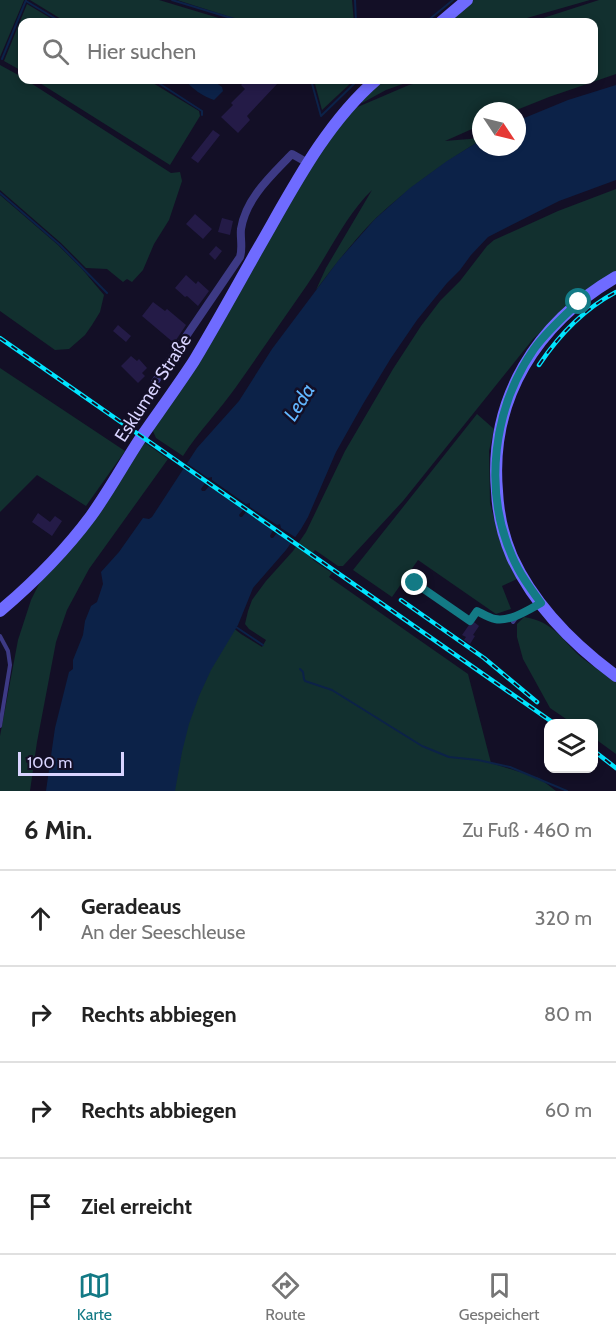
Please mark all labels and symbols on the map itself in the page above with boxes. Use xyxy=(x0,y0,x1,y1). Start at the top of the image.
north arrow xyxy=(472,102,526,156)
route start xyxy=(565,288,591,314)
street label: Esklumer Straße xyxy=(110,330,196,446)
water label: Leda xyxy=(278,379,320,425)
route end xyxy=(401,569,427,595)
scale bar xyxy=(18,749,124,776)

